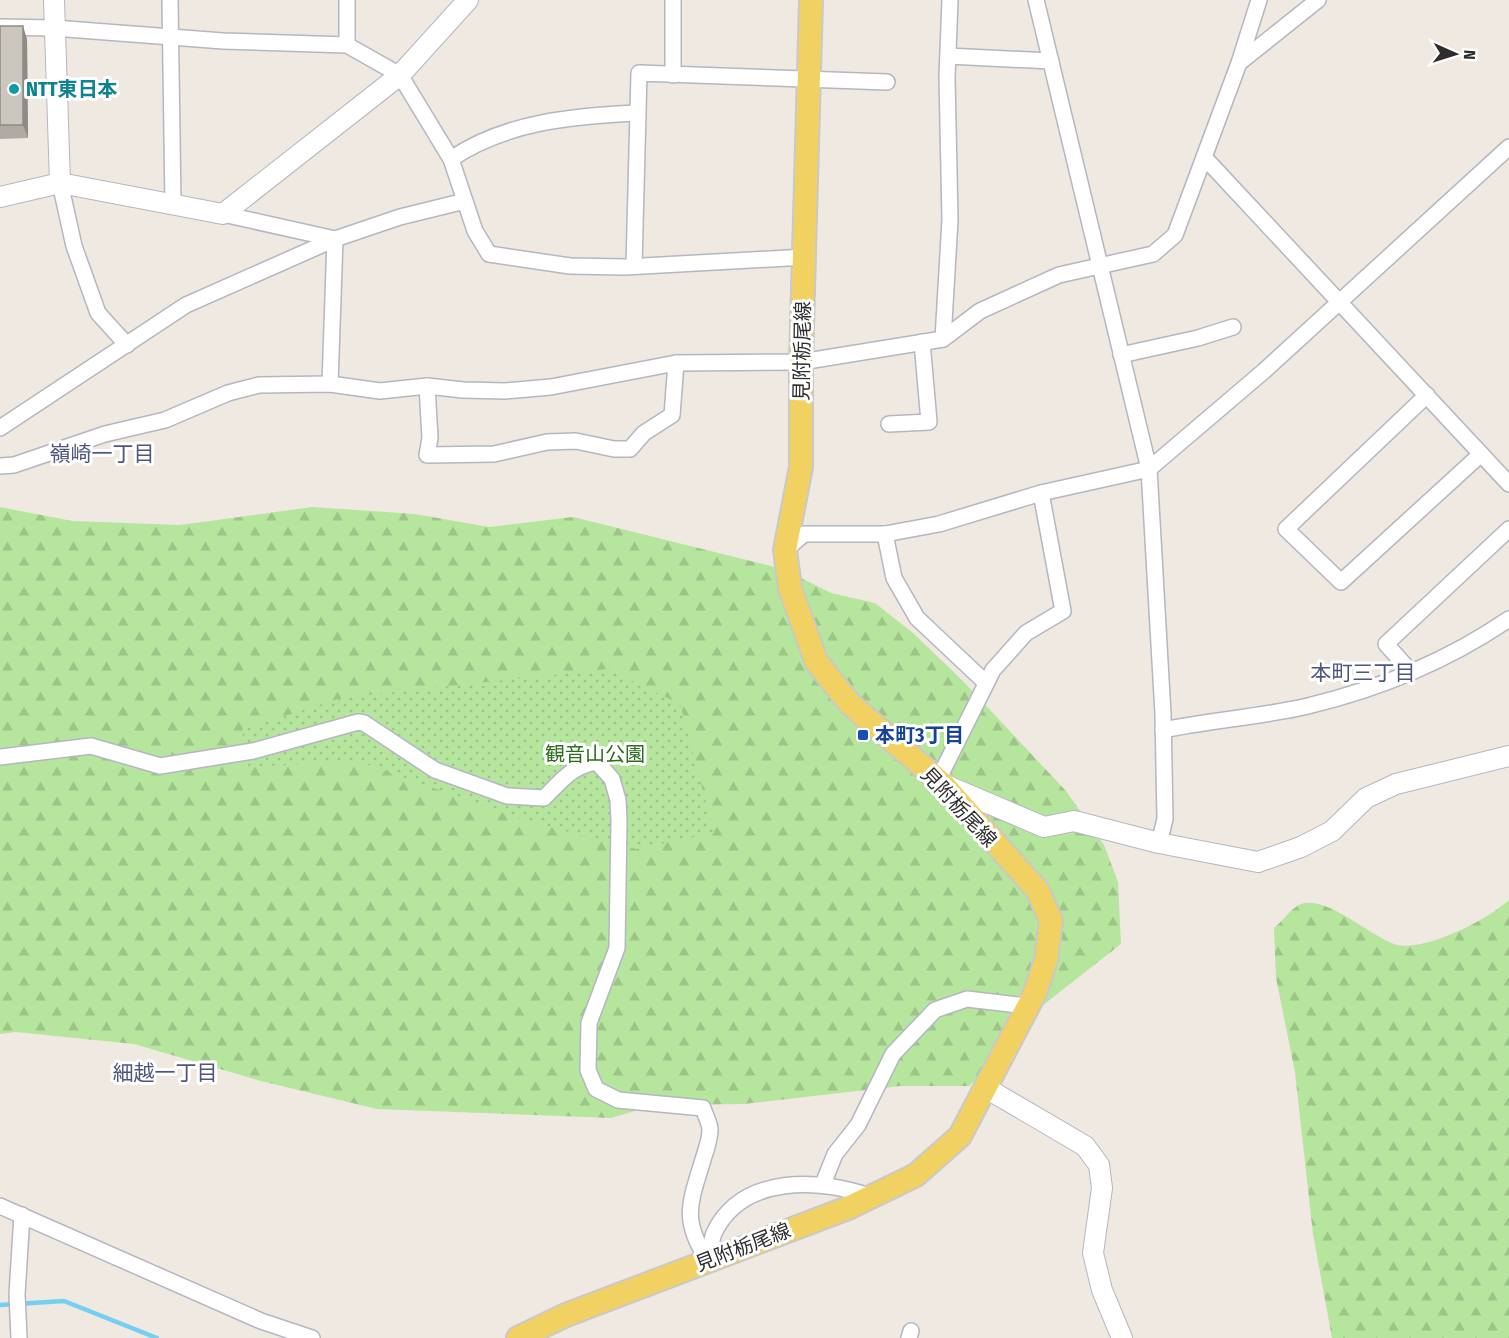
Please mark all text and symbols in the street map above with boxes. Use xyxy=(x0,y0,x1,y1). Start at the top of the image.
north arrow xyxy=(1425,24,1485,84)
text: N xyxy=(1460,49,1479,60)
place label: NTT東日本 xyxy=(26,77,118,101)
marker: NTT東日本 xyxy=(7,82,21,96)
street label: 見附栃尾線 xyxy=(789,301,815,401)
district label: 嶺崎一丁目 xyxy=(50,441,155,467)
district label: 本町三丁目 xyxy=(1311,660,1416,686)
place label: 本町3丁目 xyxy=(875,723,964,747)
marker: 本町3丁目 xyxy=(856,728,870,742)
park label: 観音山公園 xyxy=(545,742,645,766)
street label: 見附栃尾線 xyxy=(916,762,1002,852)
district label: 細越一丁目 xyxy=(113,1060,218,1086)
street label: 見附栃尾線 xyxy=(692,1218,794,1276)

